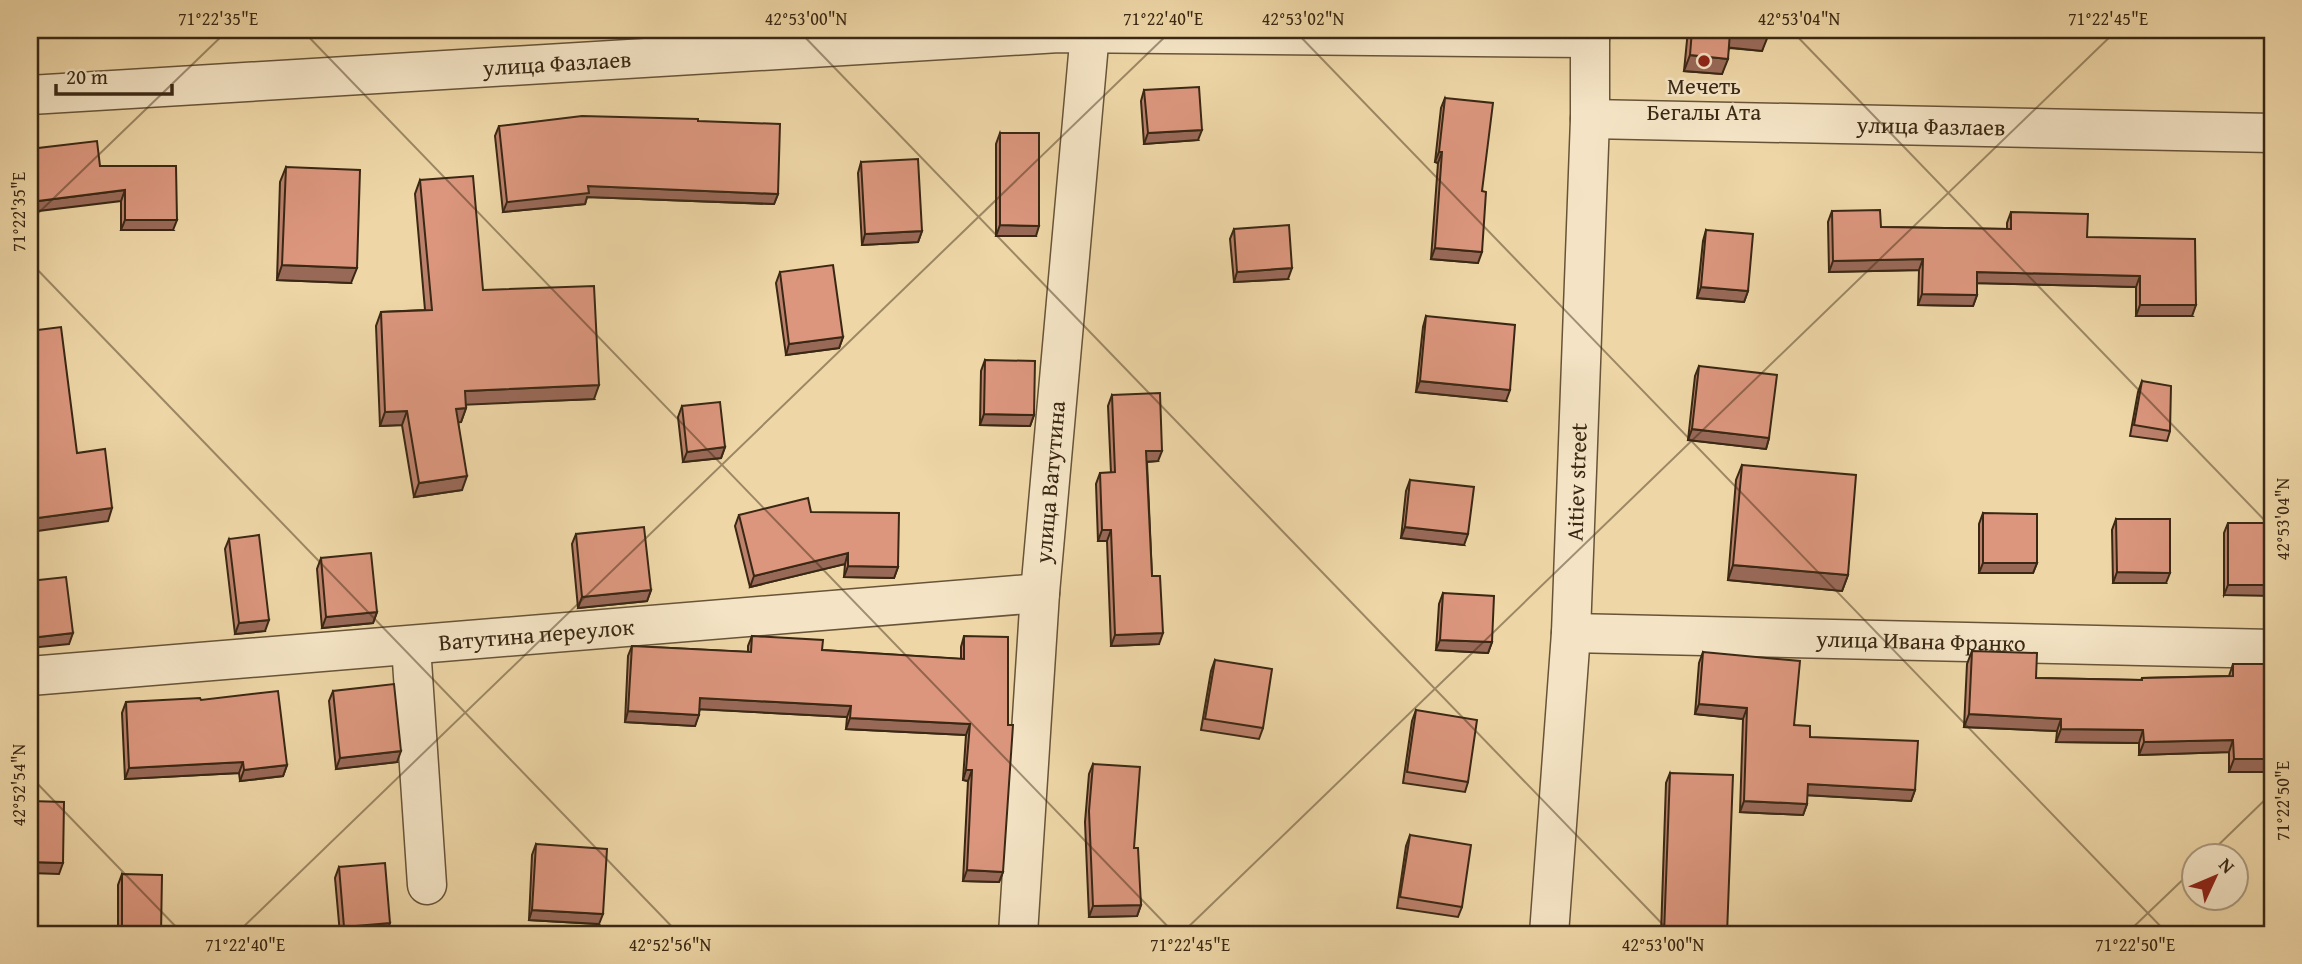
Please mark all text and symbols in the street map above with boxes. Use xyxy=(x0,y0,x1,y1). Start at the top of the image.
text: 71°22'35"E xyxy=(178,5,258,32)
text: 42°53'00"N xyxy=(765,5,848,32)
text: 71°22'40"E xyxy=(1123,5,1203,32)
text: 42°53'02"N xyxy=(1262,5,1345,32)
text: 42°53'04"N xyxy=(1758,5,1841,32)
text: 71°22'45"E xyxy=(2068,5,2148,32)
street label: улица Фазлаев xyxy=(481,42,632,84)
scale bar xyxy=(56,52,172,96)
marker: Мечеть Бегалы Ата xyxy=(1696,53,1712,69)
text: 20 m xyxy=(66,61,108,92)
place label: Мечеть Бегалы Ата xyxy=(1647,69,1761,128)
street label: улица Фазлаев xyxy=(1855,107,2006,144)
text: 71°22'35"E xyxy=(5,172,32,252)
street label: улица Ватутина xyxy=(1026,399,1073,566)
street label: Aitiev street xyxy=(1557,422,1595,542)
text: 42°53'04"N xyxy=(2269,477,2296,560)
street label: Ватутина переулок xyxy=(437,609,635,658)
street label: улица Ивана Франко xyxy=(1815,622,2026,659)
text: 42°52'54"N xyxy=(5,743,32,826)
text: 71°22'50"E xyxy=(2269,761,2296,841)
north arrow xyxy=(2180,842,2250,912)
text: N xyxy=(2213,851,2242,880)
text: 71°22'40"E xyxy=(205,931,285,958)
text: 42°52'56"N xyxy=(629,931,712,958)
text: 71°22'45"E xyxy=(1150,931,1230,958)
text: 42°53'00"N xyxy=(1622,931,1705,958)
text: 71°22'50"E xyxy=(2095,931,2175,958)

